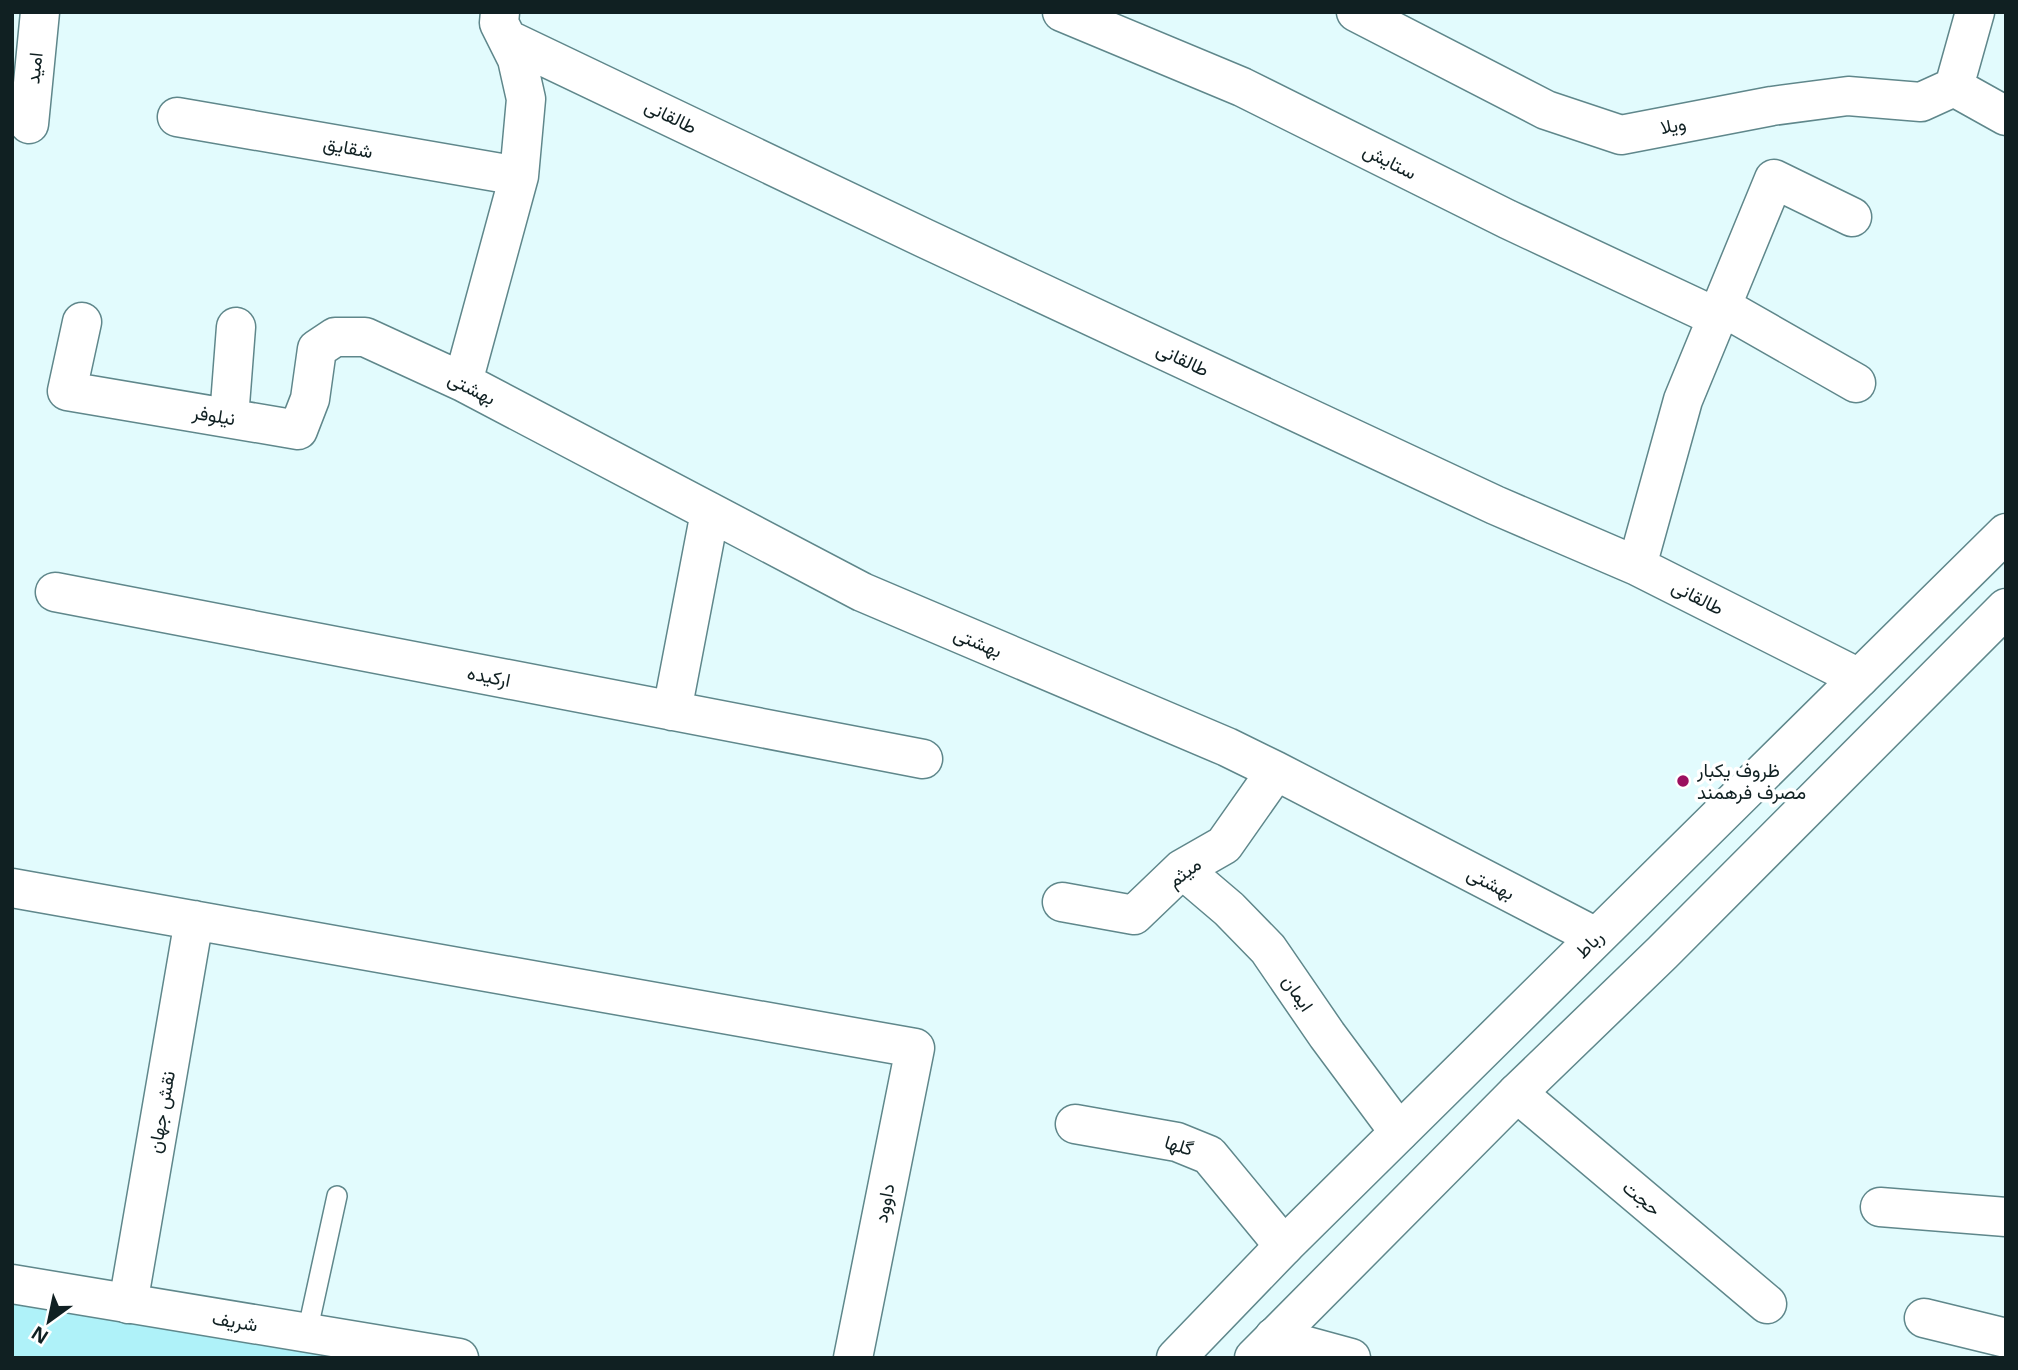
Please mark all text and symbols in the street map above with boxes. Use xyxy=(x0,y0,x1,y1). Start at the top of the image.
street label: امید xyxy=(19,51,49,85)
street label: طالقانی xyxy=(641,92,701,140)
street label: ویلا xyxy=(1658,110,1688,140)
street label: شقایق xyxy=(321,130,375,164)
street label: ستایش xyxy=(1359,137,1421,185)
street label: طالقانی xyxy=(1153,336,1213,382)
street label: بهشتی xyxy=(444,365,500,411)
street label: نیلوفر xyxy=(190,399,237,431)
street label: طالقانی xyxy=(1668,573,1728,621)
street label: بهشتی xyxy=(950,620,1006,664)
street label: ارکیده xyxy=(465,659,513,693)
place label: ظروف یکبار مصرف فرهمند xyxy=(1696,757,1806,805)
marker: ظروف یکبار مصرف فرهمند xyxy=(1675,773,1691,789)
street label: میثم xyxy=(1162,851,1206,893)
street label: بهشتی xyxy=(1463,860,1519,906)
street label: رباط xyxy=(1569,924,1609,964)
street label: ایمان xyxy=(1276,970,1320,1016)
street label: نقش جهان xyxy=(141,1069,181,1155)
street label: گلها xyxy=(1161,1128,1197,1162)
street label: حجت xyxy=(1617,1174,1667,1222)
street label: داوود xyxy=(867,1181,901,1225)
north arrow xyxy=(14,1286,84,1356)
street label: شریف xyxy=(210,1305,260,1337)
text: N xyxy=(26,1320,53,1350)

